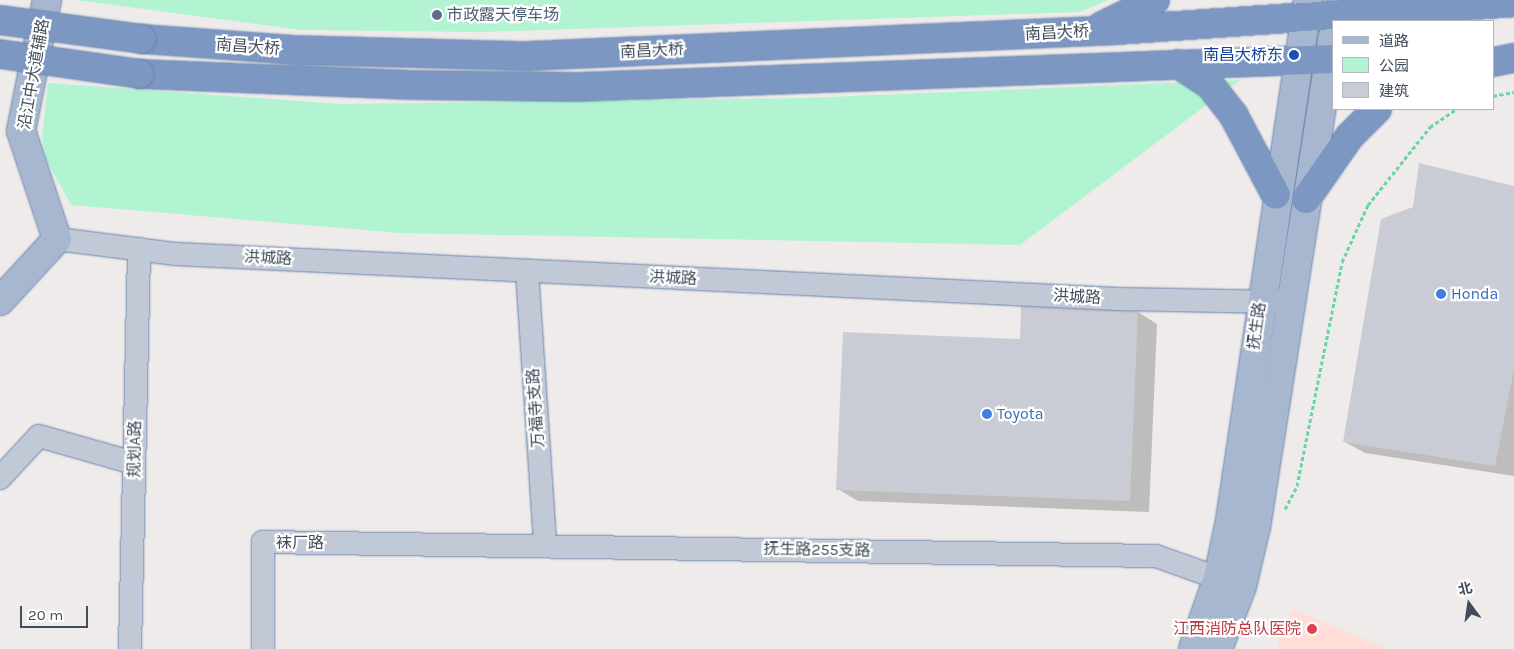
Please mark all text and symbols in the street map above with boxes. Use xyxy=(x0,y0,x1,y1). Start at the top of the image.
place label: 市政露天停车场 xyxy=(447,5,559,25)
marker: 市政露天停车场 xyxy=(431,9,443,21)
street label: 沿江中大道辅路 xyxy=(15,17,53,131)
legend xyxy=(1332,20,1494,110)
street label: 南昌大桥 xyxy=(1025,22,1089,44)
text: 道路 xyxy=(1379,32,1409,50)
street label: 南昌大桥 xyxy=(215,35,281,59)
street label: 南昌大桥 xyxy=(620,40,684,62)
place label: 南昌大桥东 xyxy=(1203,45,1283,65)
marker: 南昌大桥东 xyxy=(1287,48,1301,62)
text: 公园 xyxy=(1379,57,1409,75)
text: 建筑 xyxy=(1379,82,1409,100)
street label: 洪城路 xyxy=(244,247,292,269)
street label: 洪城路 xyxy=(649,267,697,289)
place label: Honda xyxy=(1451,284,1498,304)
street label: 洪城路 xyxy=(1053,286,1101,308)
marker: Honda xyxy=(1435,288,1447,300)
street label: 抚生路 xyxy=(1244,301,1270,351)
street label: 万福寺支路 xyxy=(524,367,548,449)
place label: Toyota xyxy=(997,404,1044,424)
marker: Toyota xyxy=(981,408,993,420)
street label: 规划A路 xyxy=(125,420,145,478)
street label: 袜厂路 xyxy=(276,533,324,553)
street label: 抚生路255支路 xyxy=(763,539,871,561)
north arrow xyxy=(1444,579,1494,629)
text: 北 xyxy=(1456,579,1474,599)
scale bar xyxy=(22,596,90,628)
text: 20 m xyxy=(28,606,63,624)
place label: 江西消防总队医院 xyxy=(1173,619,1301,639)
marker: 江西消防总队医院 xyxy=(1305,622,1319,636)

